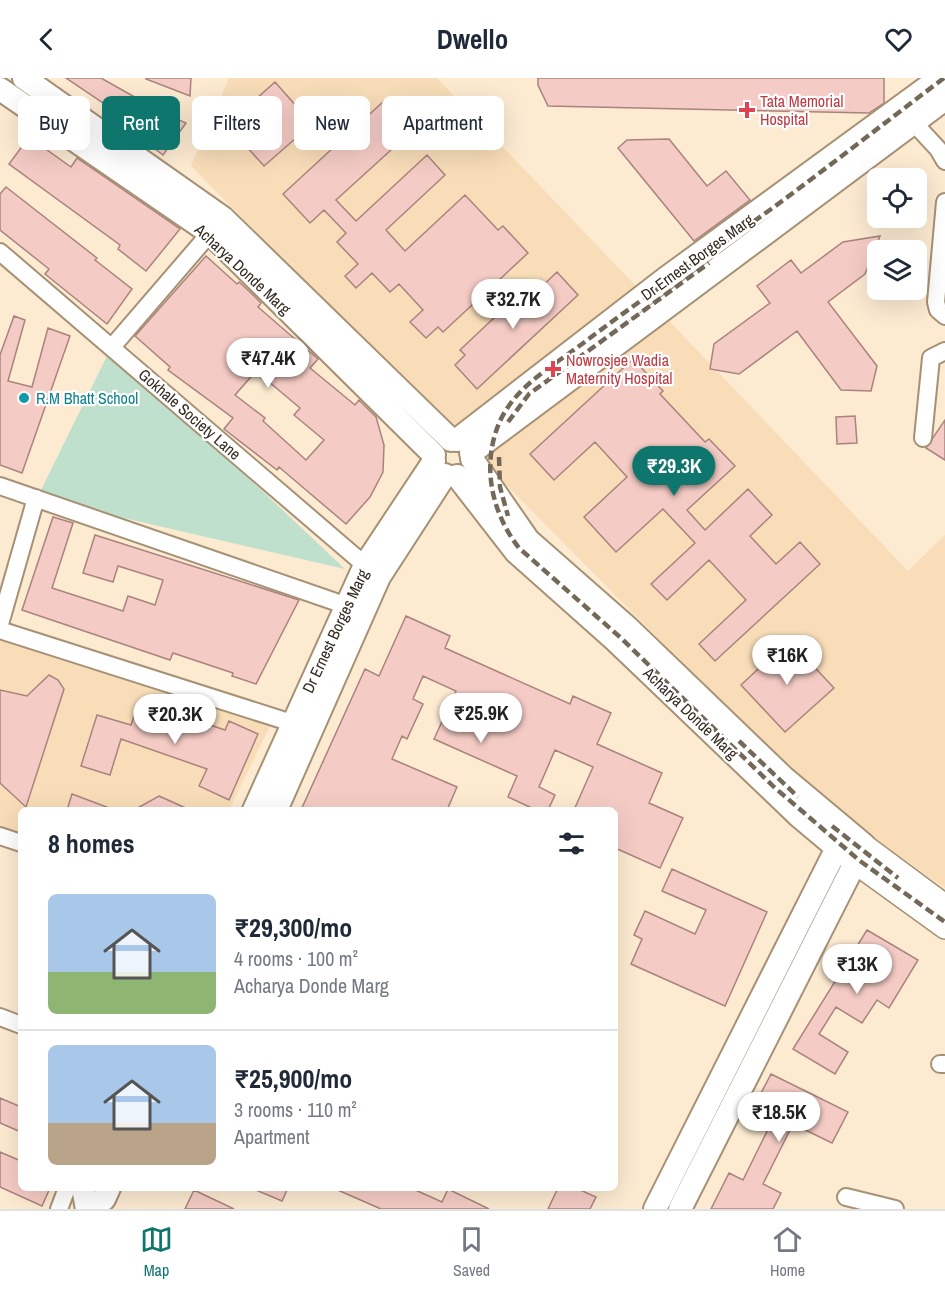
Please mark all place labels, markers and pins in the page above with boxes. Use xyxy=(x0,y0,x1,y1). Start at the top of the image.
place label: Tata Memorial Hospital xyxy=(760,90,843,130)
marker: Tata Memorial Hospital xyxy=(738,101,756,119)
pin: ₹32.7K xyxy=(464,279,562,330)
pin: ₹47.4K xyxy=(219,338,317,389)
place label: Nowrosjee Wadia Maternity Hospital xyxy=(566,349,673,389)
marker: Nowrosjee Wadia Maternity Hospital xyxy=(544,360,562,378)
place label: R.M Bhatt School xyxy=(36,387,138,409)
marker: R.M Bhatt School xyxy=(17,391,31,405)
pin: ₹29.3K xyxy=(625,446,723,497)
pin: ₹16K xyxy=(751,635,823,686)
pin: ₹25.9K xyxy=(432,693,530,744)
pin: ₹20.3K xyxy=(126,694,224,745)
pin: ₹13K xyxy=(821,944,893,995)
pin: ₹18.5K xyxy=(730,1092,828,1143)

